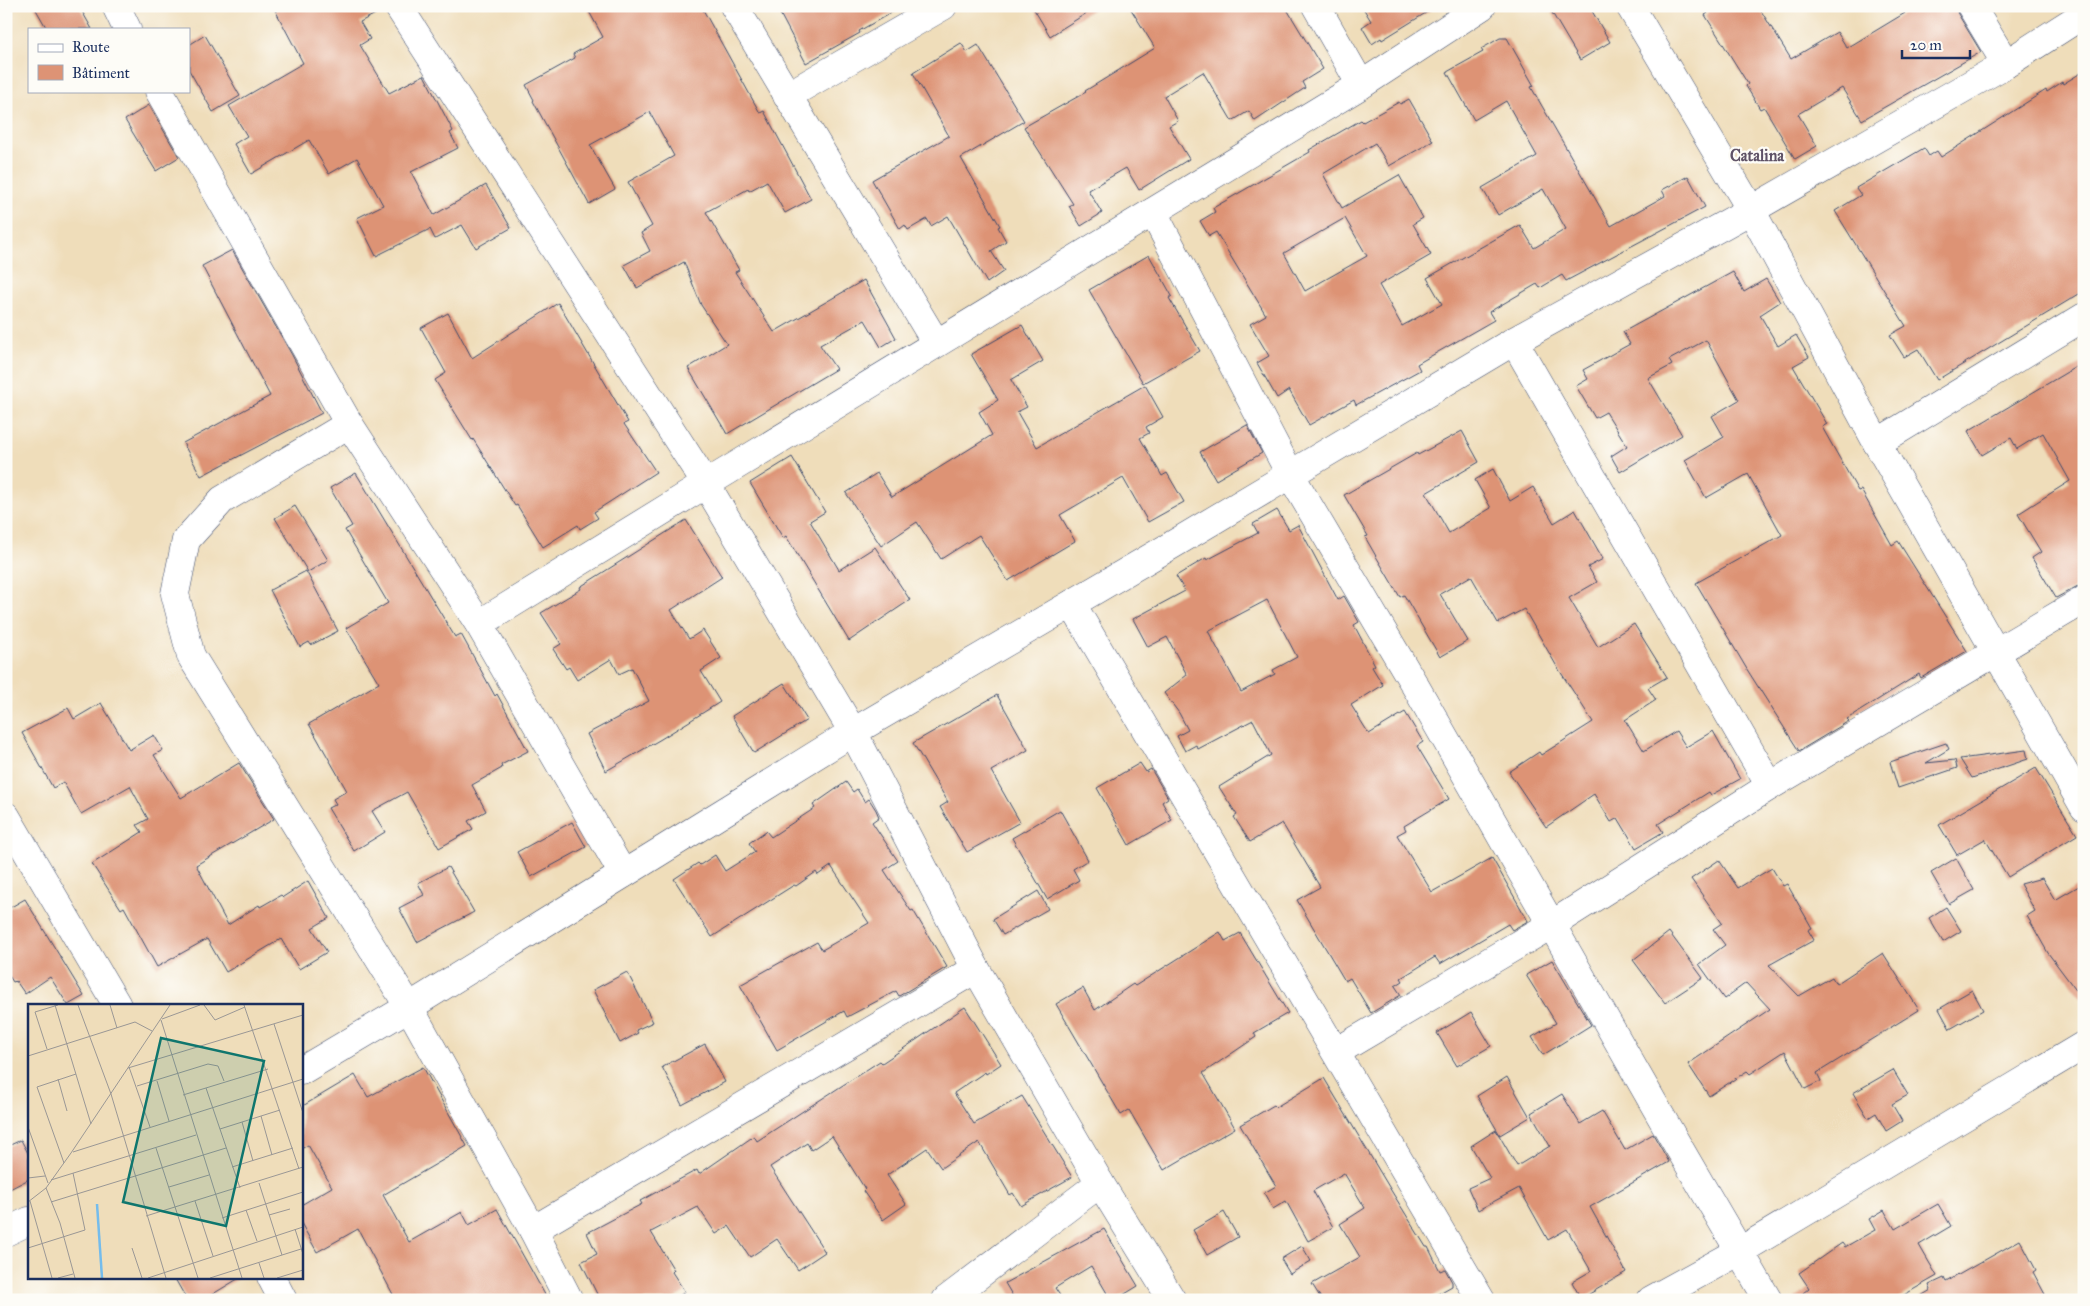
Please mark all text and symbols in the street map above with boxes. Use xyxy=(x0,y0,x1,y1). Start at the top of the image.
legend xyxy=(28,28,190,92)
scale bar xyxy=(1902,28,1970,60)
text: 20 m xyxy=(1910,36,1942,54)
text: Route xyxy=(72,38,110,56)
text: Bâtiment xyxy=(72,64,131,82)
district label: Catalina xyxy=(1730,146,1785,165)
inset map xyxy=(28,1004,302,1278)

